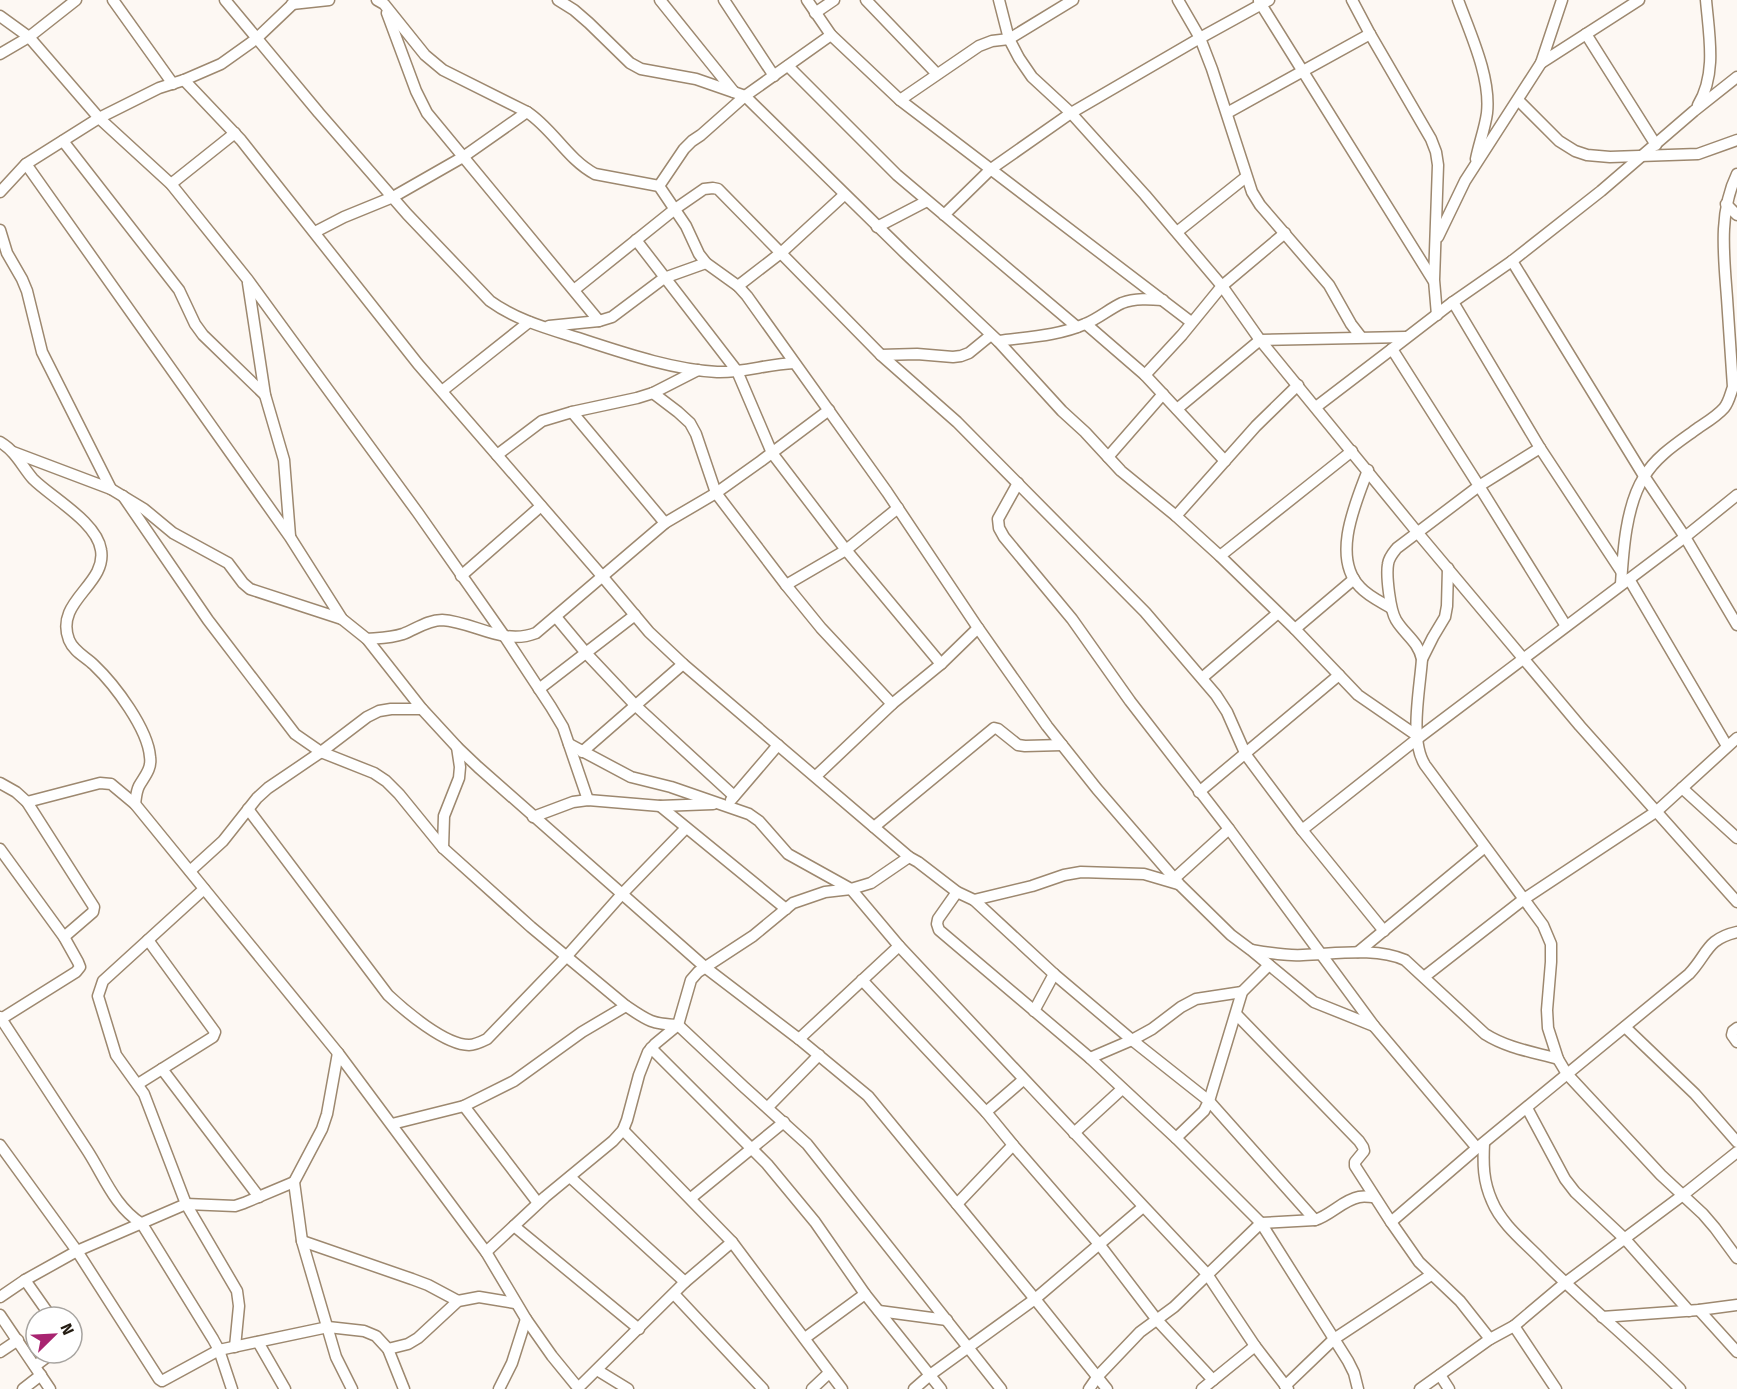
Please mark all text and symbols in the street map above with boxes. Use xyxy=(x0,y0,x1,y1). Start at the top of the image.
north arrow xyxy=(24,1305,84,1365)
text: N xyxy=(56,1320,78,1338)

